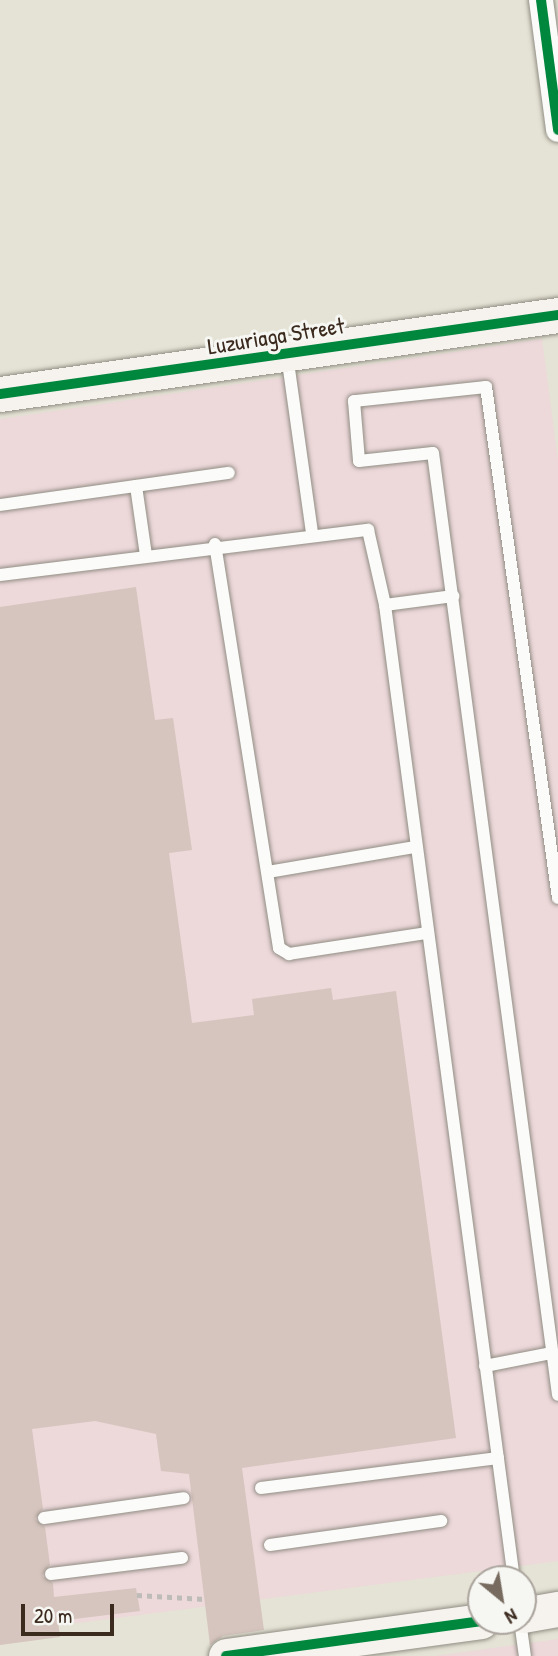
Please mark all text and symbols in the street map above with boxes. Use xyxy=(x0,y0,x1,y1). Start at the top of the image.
street label: Luzuriaga Street xyxy=(206,312,346,360)
north arrow xyxy=(467,1565,537,1635)
scale bar xyxy=(24,1590,117,1634)
text: 20 m xyxy=(34,1601,72,1630)
text: N xyxy=(501,1603,522,1630)

